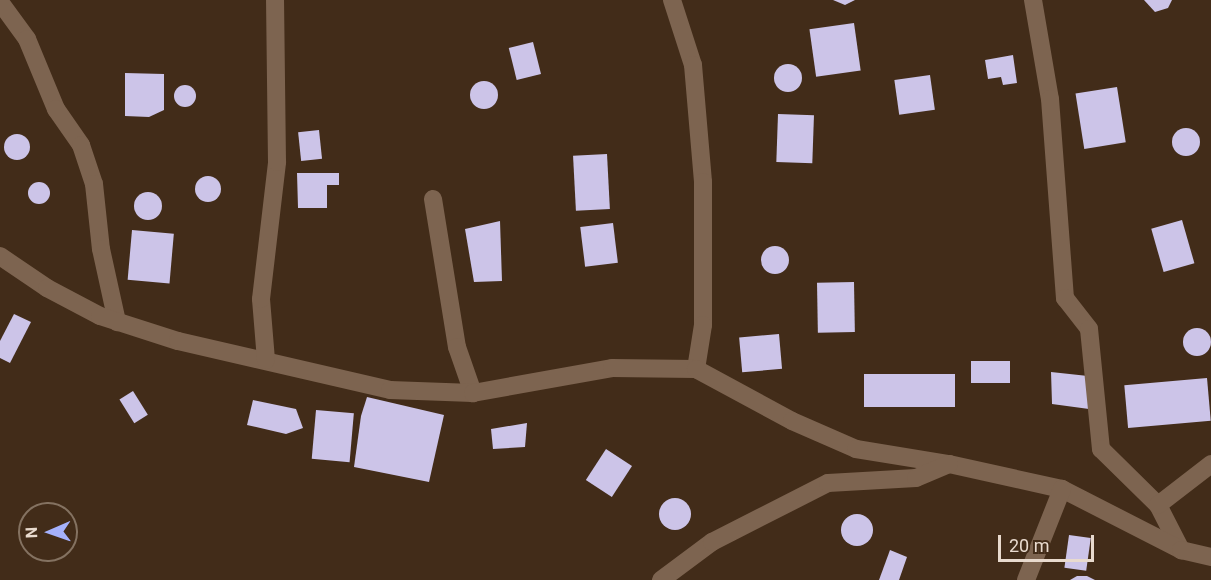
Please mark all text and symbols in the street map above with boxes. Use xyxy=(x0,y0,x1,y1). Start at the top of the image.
north arrow xyxy=(18,502,78,562)
scale bar xyxy=(1001,523,1097,561)
text: N xyxy=(22,527,41,539)
text: 20 m xyxy=(1009,535,1049,556)

